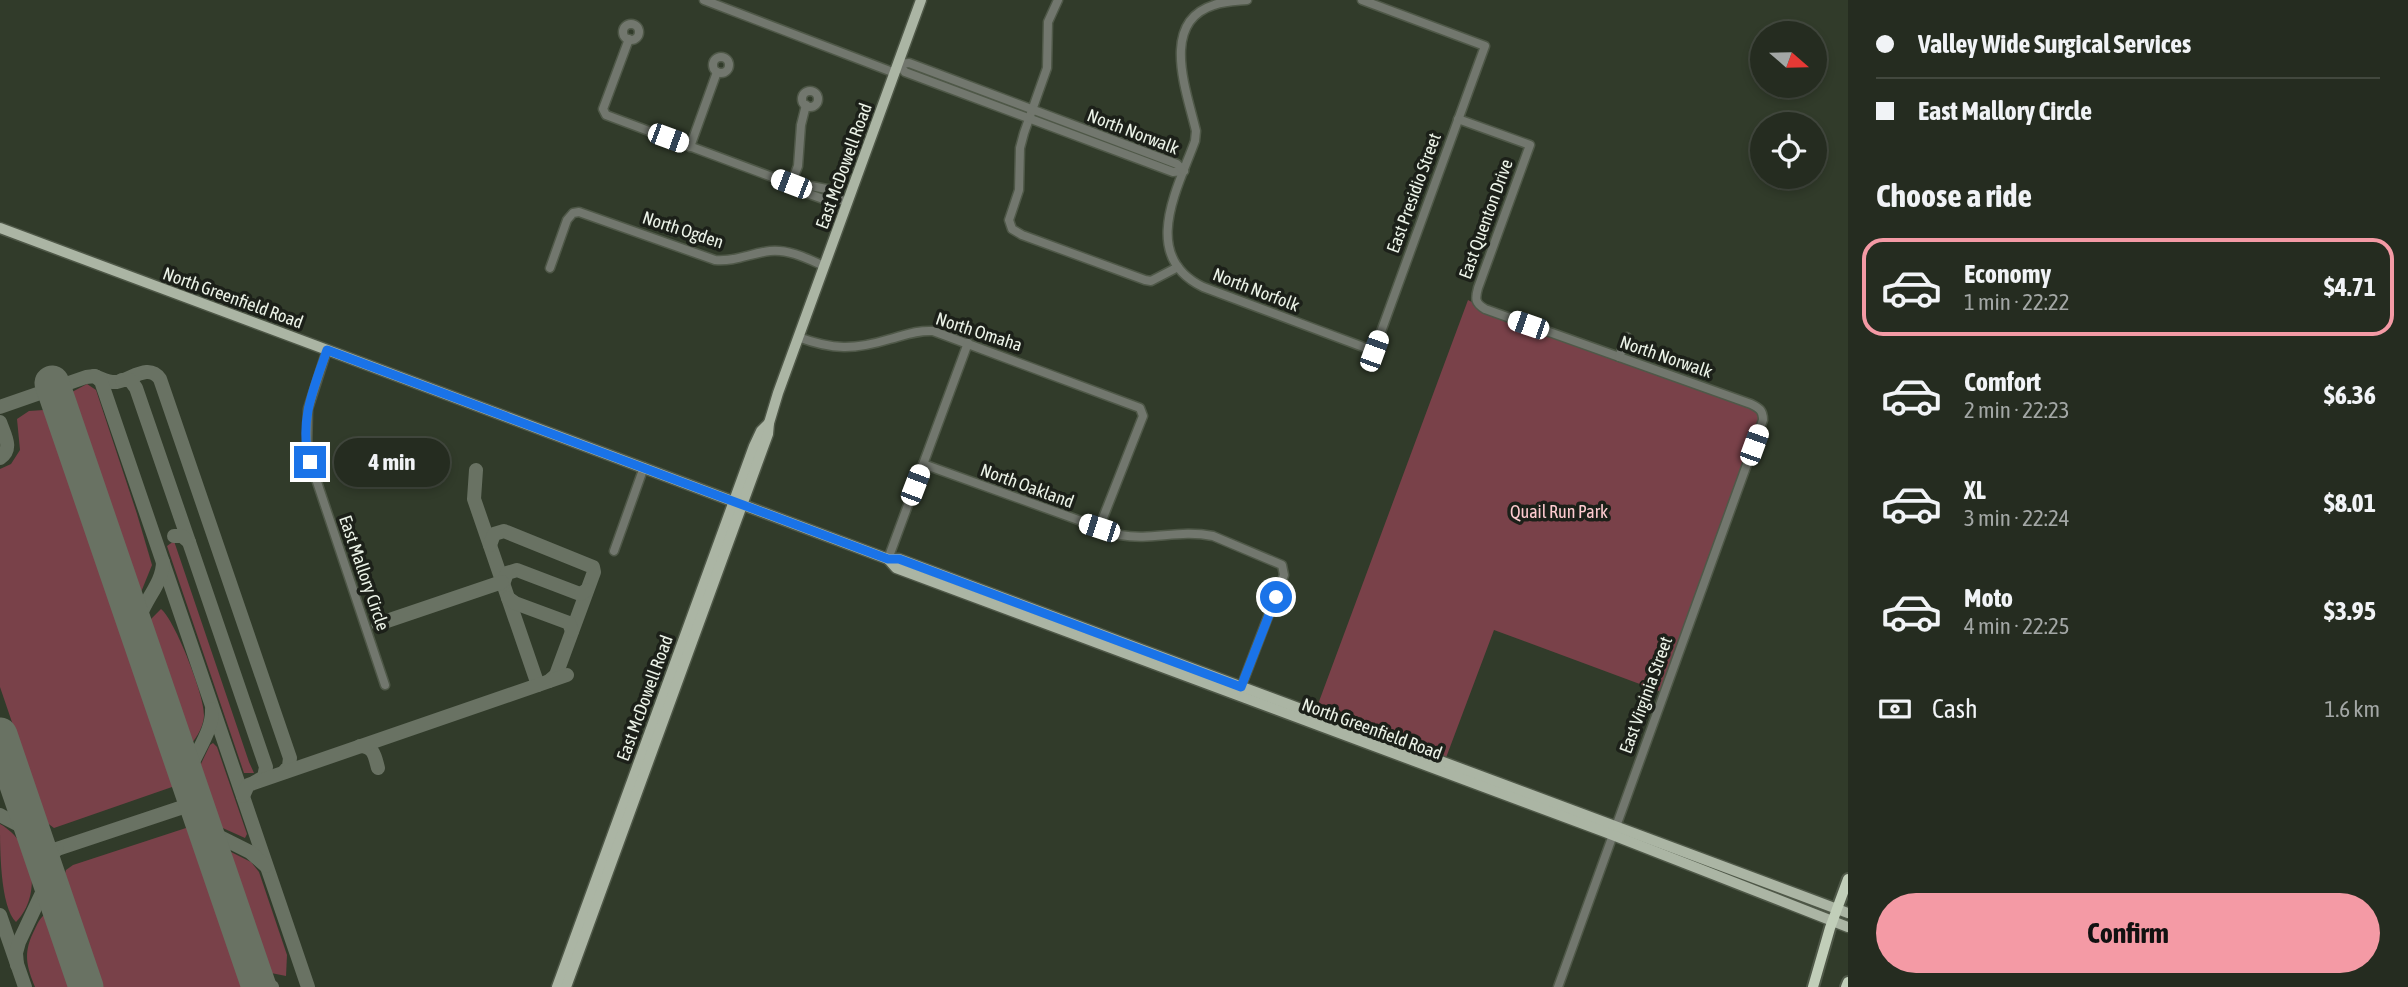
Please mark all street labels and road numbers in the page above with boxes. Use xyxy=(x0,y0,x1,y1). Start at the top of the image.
street label: East McDowell Road xyxy=(811,100,876,232)
street label: North Norwalk xyxy=(1084,104,1182,159)
street label: East Presidio Street xyxy=(1382,130,1445,256)
street label: East Quenton Drive xyxy=(1454,156,1517,282)
street label: North Ogden xyxy=(640,207,726,252)
street label: North Greenfield Road xyxy=(160,262,306,333)
street label: North Norfolk xyxy=(1210,263,1302,316)
street label: North Omaha xyxy=(933,308,1025,355)
street label: North Norwalk xyxy=(1617,331,1715,382)
street label: North Oakland xyxy=(978,459,1077,512)
street label: East Mallory Circle xyxy=(335,512,394,633)
street label: East McDowell Road xyxy=(612,632,677,764)
street label: East Virginia Street xyxy=(1615,634,1676,756)
street label: North Greenfield Road xyxy=(1299,693,1445,764)

